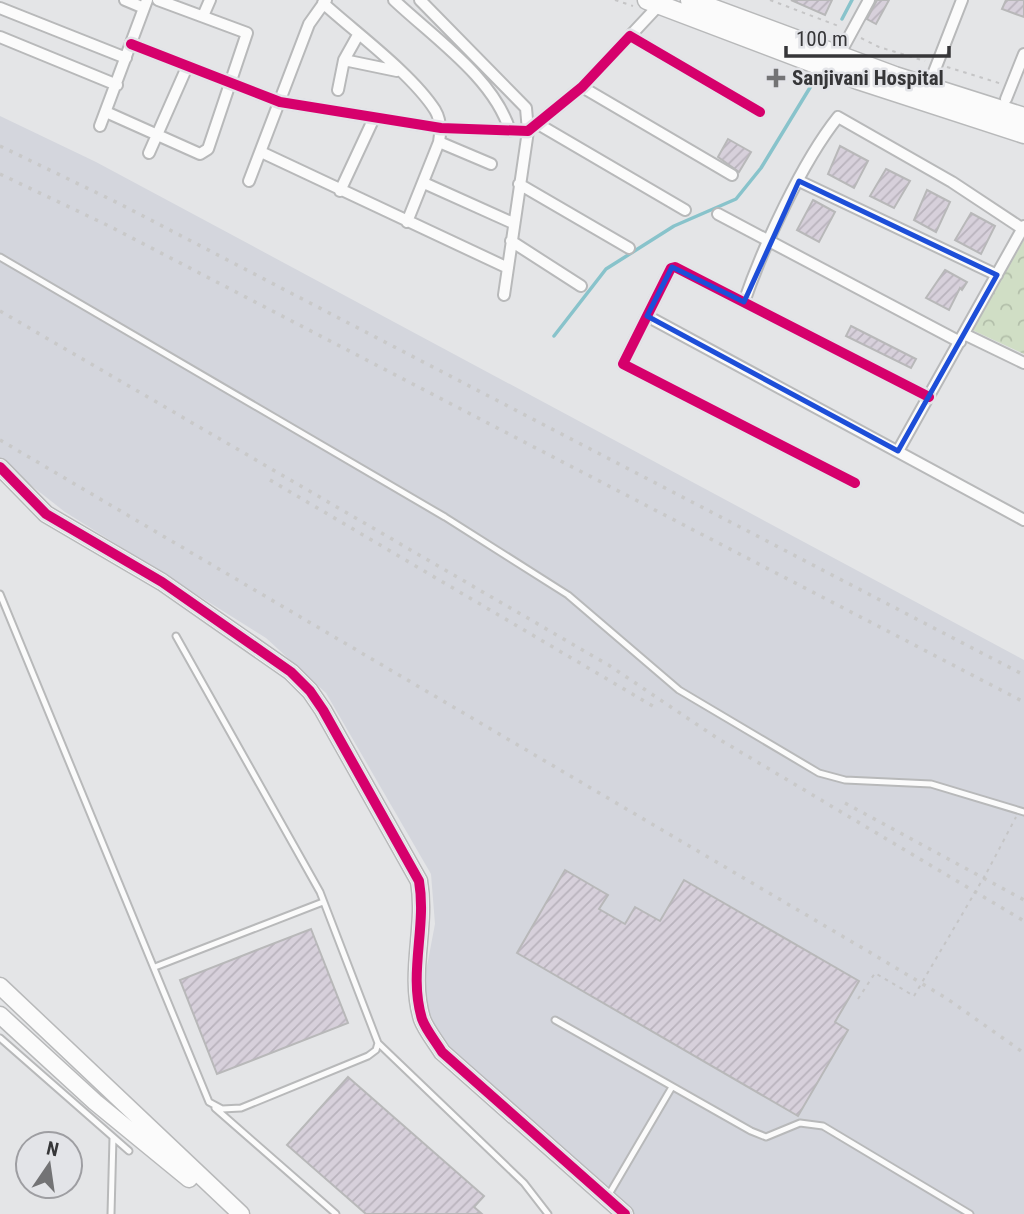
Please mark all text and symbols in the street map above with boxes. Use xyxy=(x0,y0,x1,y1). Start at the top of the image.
scale bar xyxy=(786,14,949,58)
text: 100 m xyxy=(796,27,848,51)
place label: Sanjivani Hospital xyxy=(792,66,944,90)
marker: Sanjivani Hospital xyxy=(766,68,786,88)
north arrow xyxy=(14,1130,84,1200)
text: N xyxy=(44,1136,61,1161)

